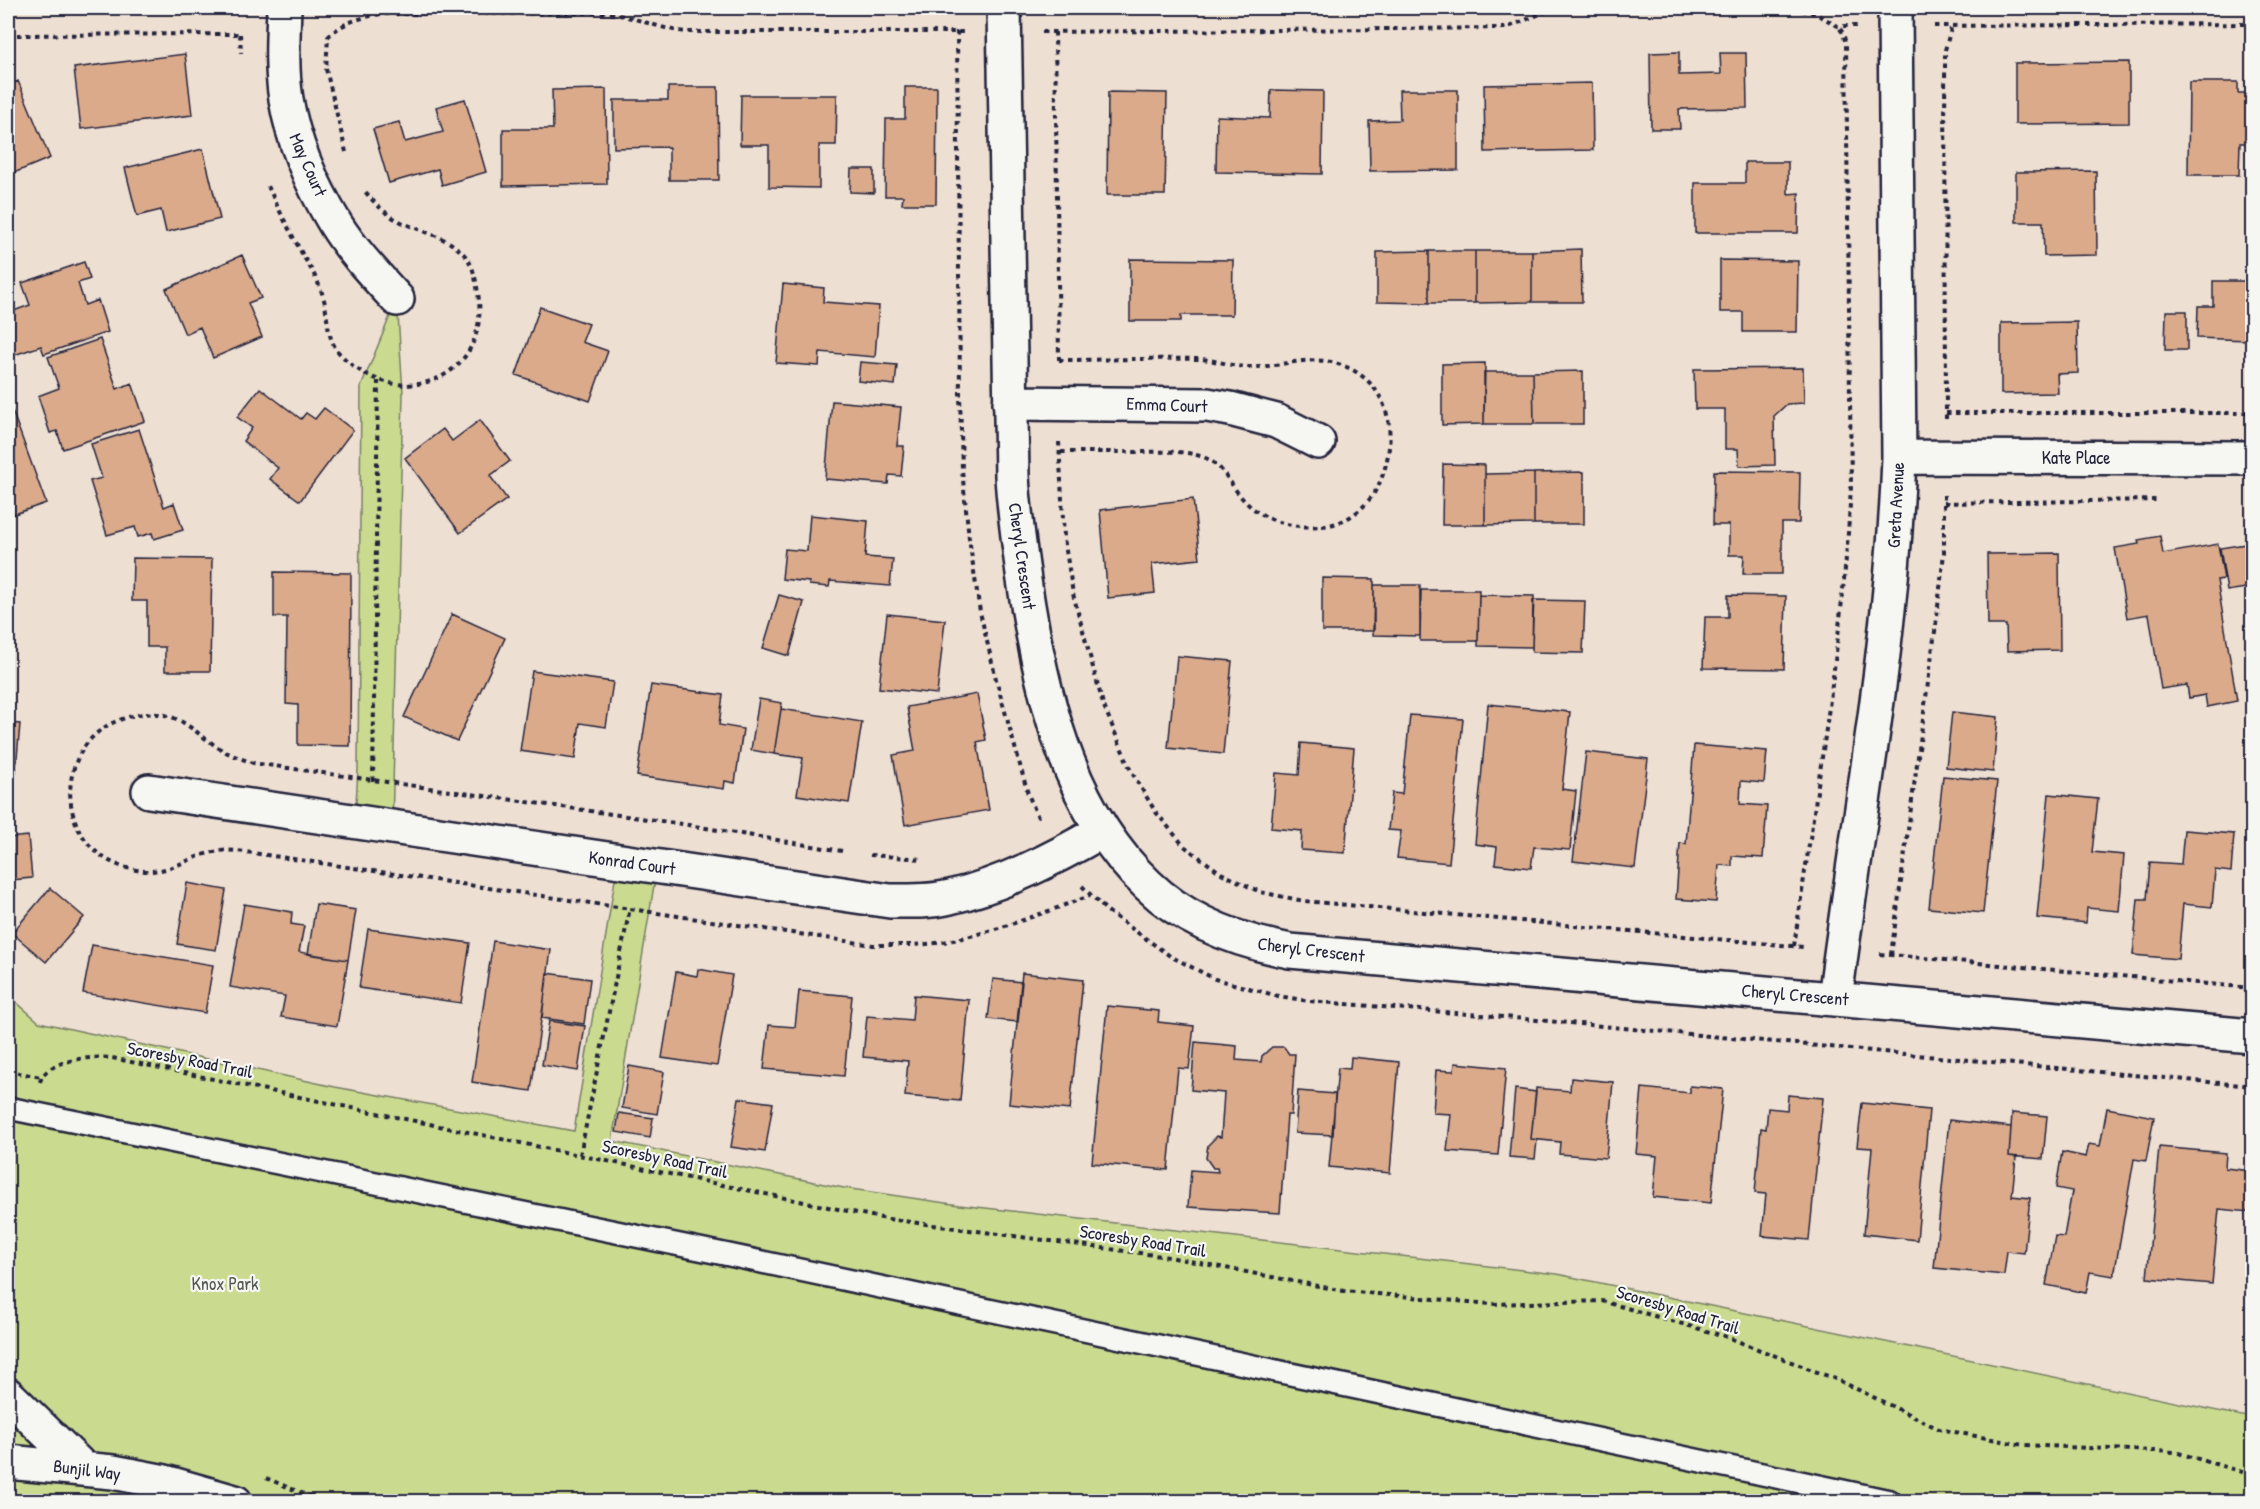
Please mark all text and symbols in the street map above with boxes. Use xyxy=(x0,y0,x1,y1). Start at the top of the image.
street label: May Court xyxy=(283,129,334,201)
street label: Emma Court xyxy=(1126,391,1209,418)
street label: Kate Place xyxy=(2042,445,2110,470)
street label: Greta Avenue xyxy=(1881,461,1910,548)
street label: Cheryl Crescent xyxy=(1003,501,1042,612)
street label: Konrad Court xyxy=(587,844,678,881)
street label: Cheryl Crescent xyxy=(1256,931,1367,969)
street label: Cheryl Crescent xyxy=(1740,977,1850,1012)
street label: Scoresby Road Trail xyxy=(125,1035,255,1084)
street label: Scoresby Road Trail xyxy=(600,1133,730,1184)
street label: Scoresby Road Trail xyxy=(1078,1218,1208,1263)
park label: Knox Park xyxy=(191,1271,259,1296)
street label: Scoresby Road Trail xyxy=(1613,1279,1743,1340)
street label: Bunjil Way xyxy=(52,1453,122,1486)

